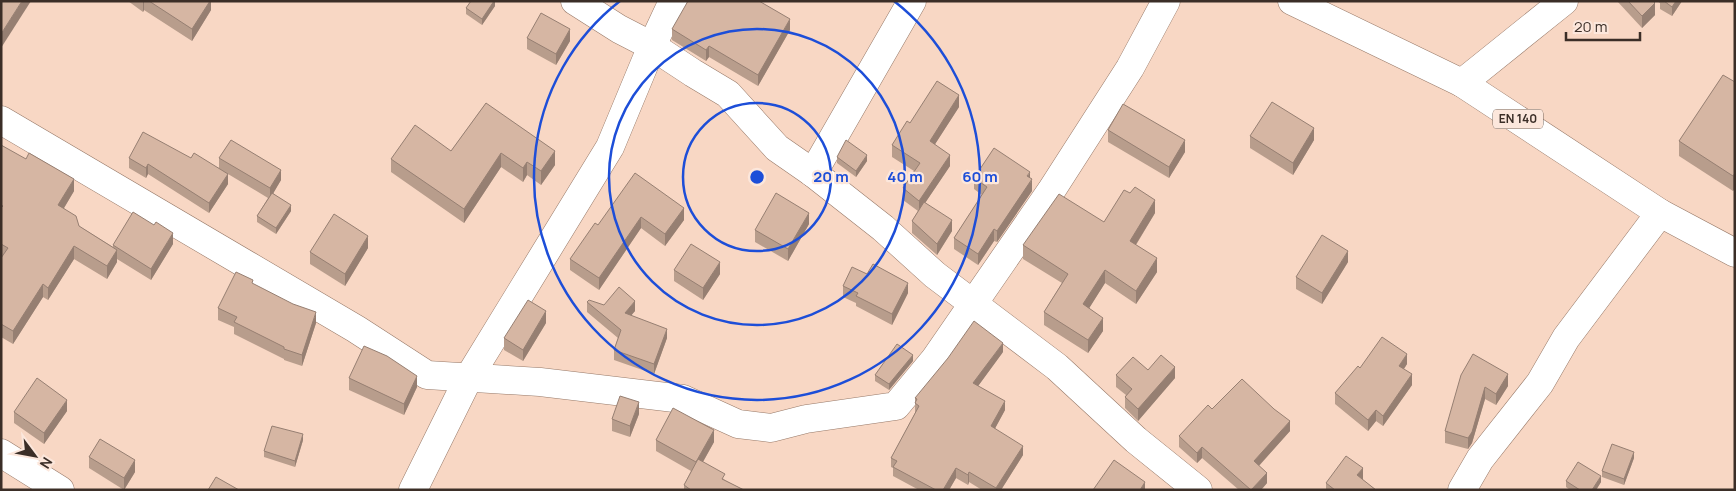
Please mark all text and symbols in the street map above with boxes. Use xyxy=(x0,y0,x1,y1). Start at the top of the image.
scale bar xyxy=(1566,10,1640,42)
text: 20 m xyxy=(1574,16,1607,37)
road number: EN 140 xyxy=(1493,110,1543,128)
text: 20 m xyxy=(813,166,849,187)
text: 40 m xyxy=(887,166,923,187)
text: 60 m xyxy=(962,166,998,187)
centre of rings xyxy=(748,168,766,186)
north arrow xyxy=(10,431,60,481)
text: N xyxy=(36,454,57,472)

